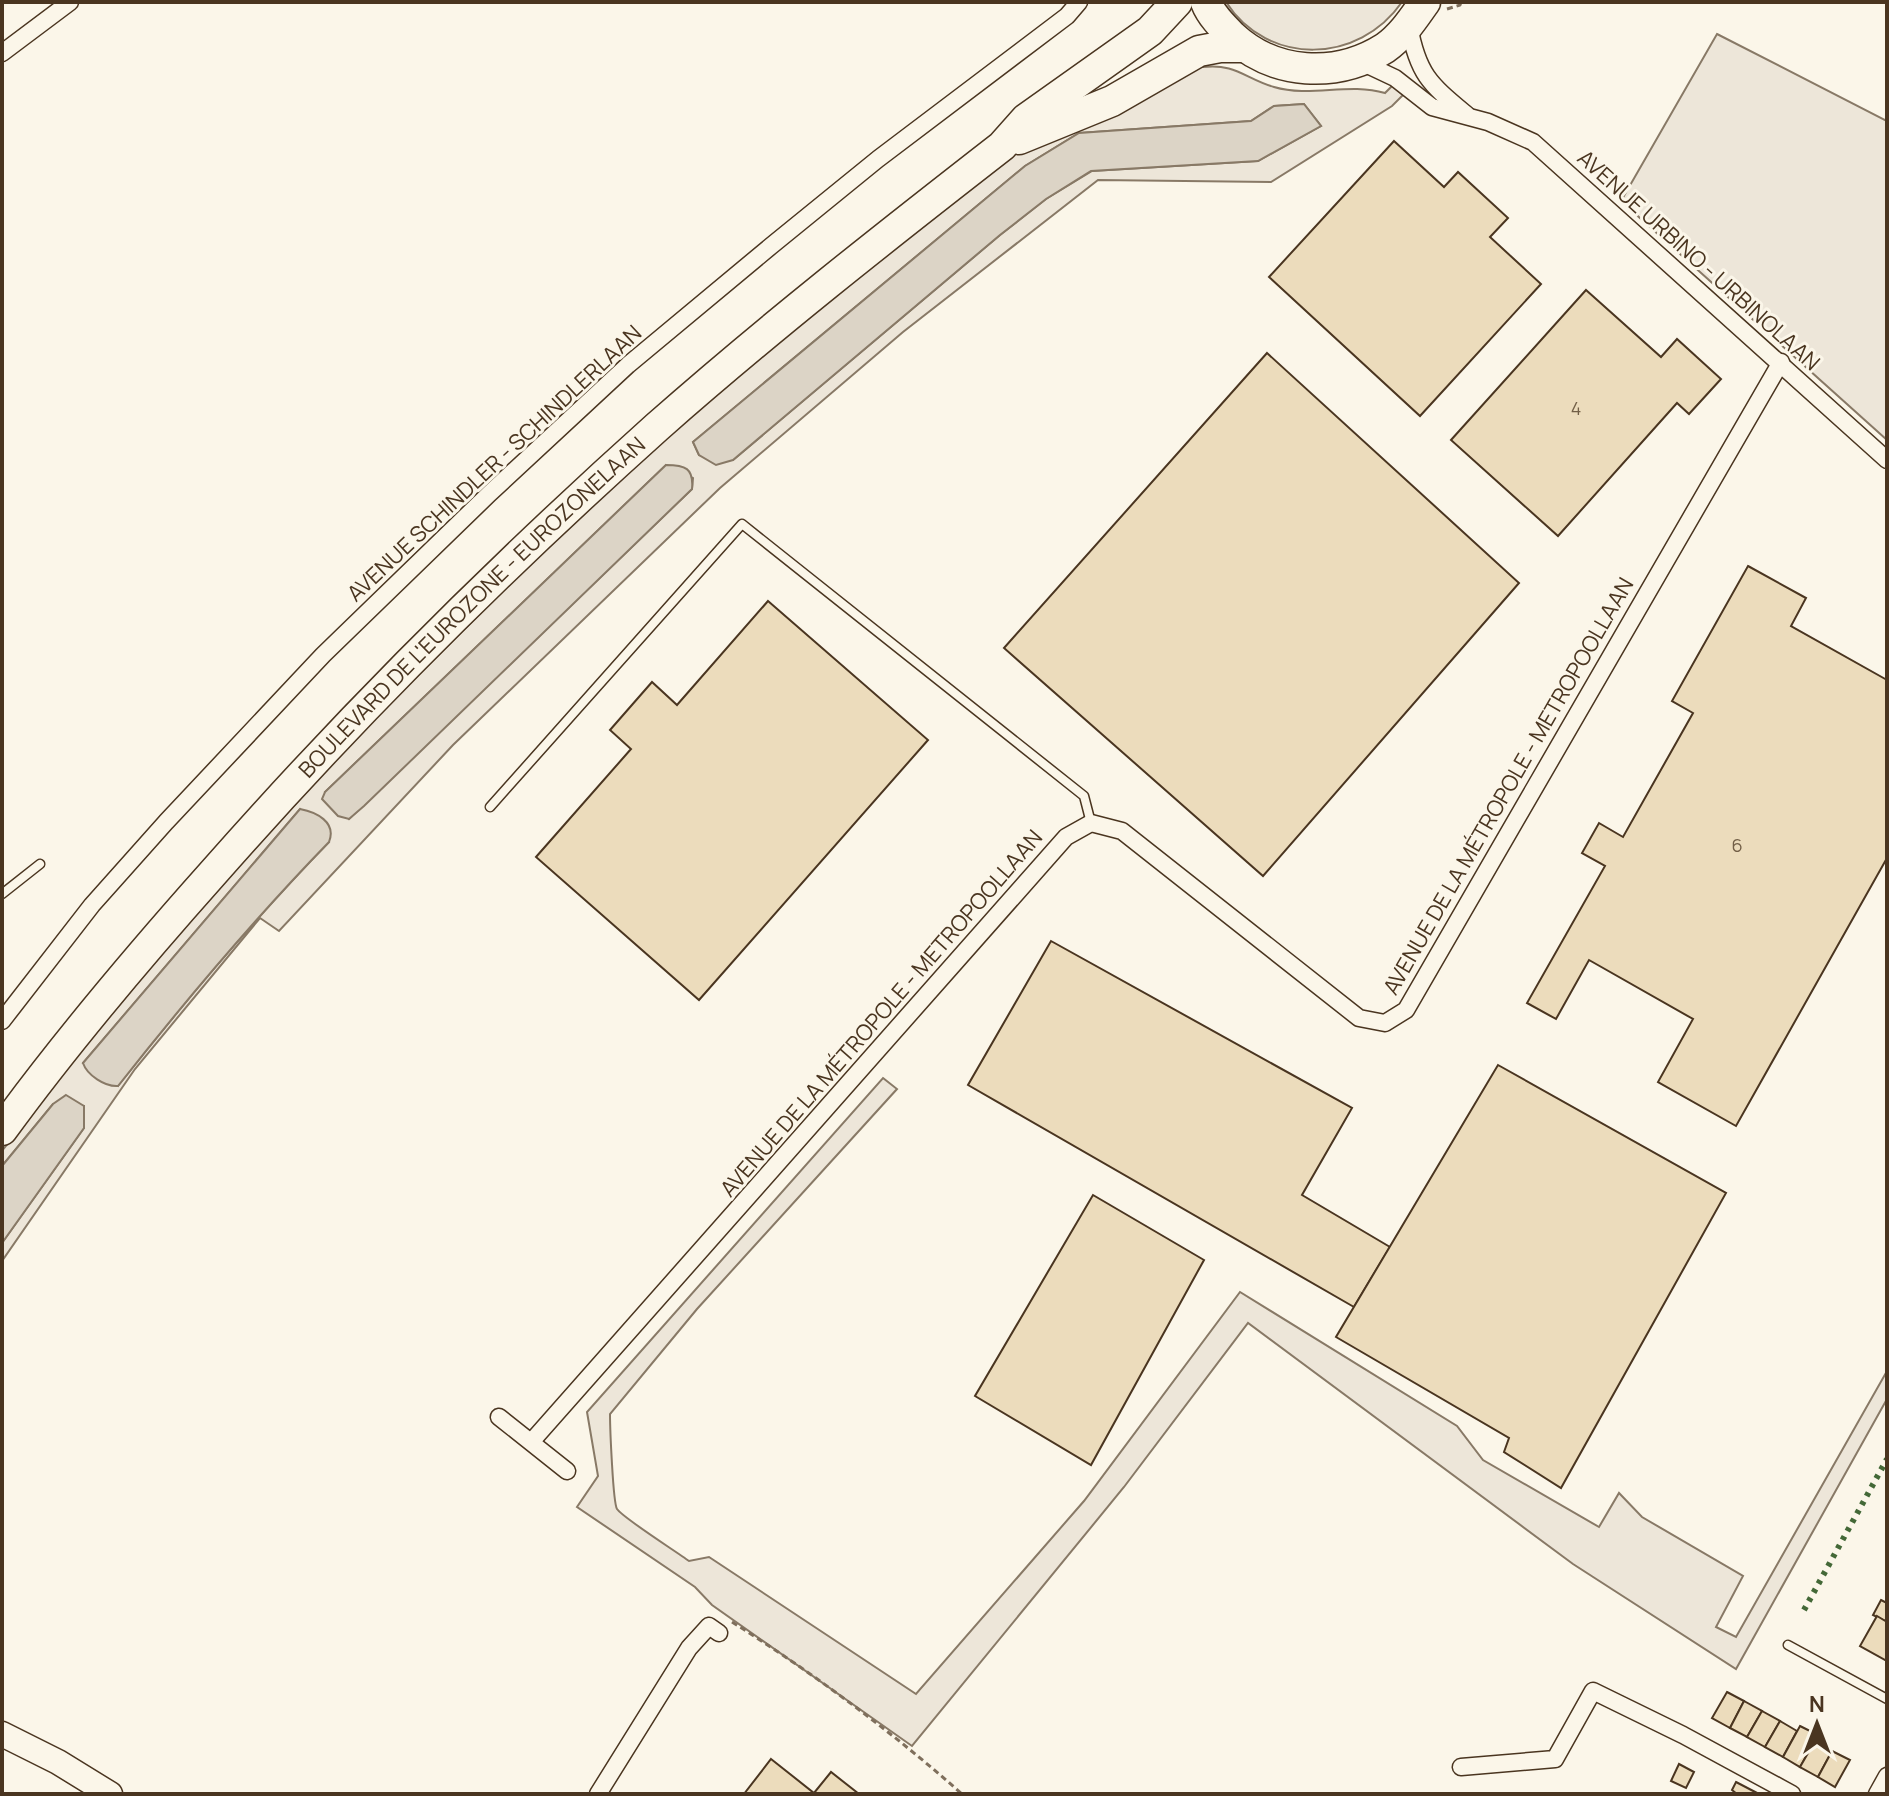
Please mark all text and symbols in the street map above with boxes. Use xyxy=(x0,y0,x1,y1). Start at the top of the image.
street label: AVENUE URBINO - URBINOLAAN xyxy=(1571,143,1827,377)
street label: AVENUE SCHINDLER - SCHINDLERLAAN xyxy=(340,318,648,608)
house number: 4 xyxy=(1571,396,1581,420)
street label: BOULEVARD DE L'EUROZONE - EUROZONELAAN xyxy=(292,430,652,784)
street label: AVENUE DE LA MÉTROPOLE - METROPOOLLAAN xyxy=(1376,572,1640,1000)
street label: AVENUE DE LA MÉTROPOLE - METROPOOLLAAN xyxy=(713,823,1049,1203)
house number: 6 xyxy=(1731,833,1743,857)
north arrow xyxy=(1777,1684,1857,1764)
text: N xyxy=(1809,1689,1825,1719)

